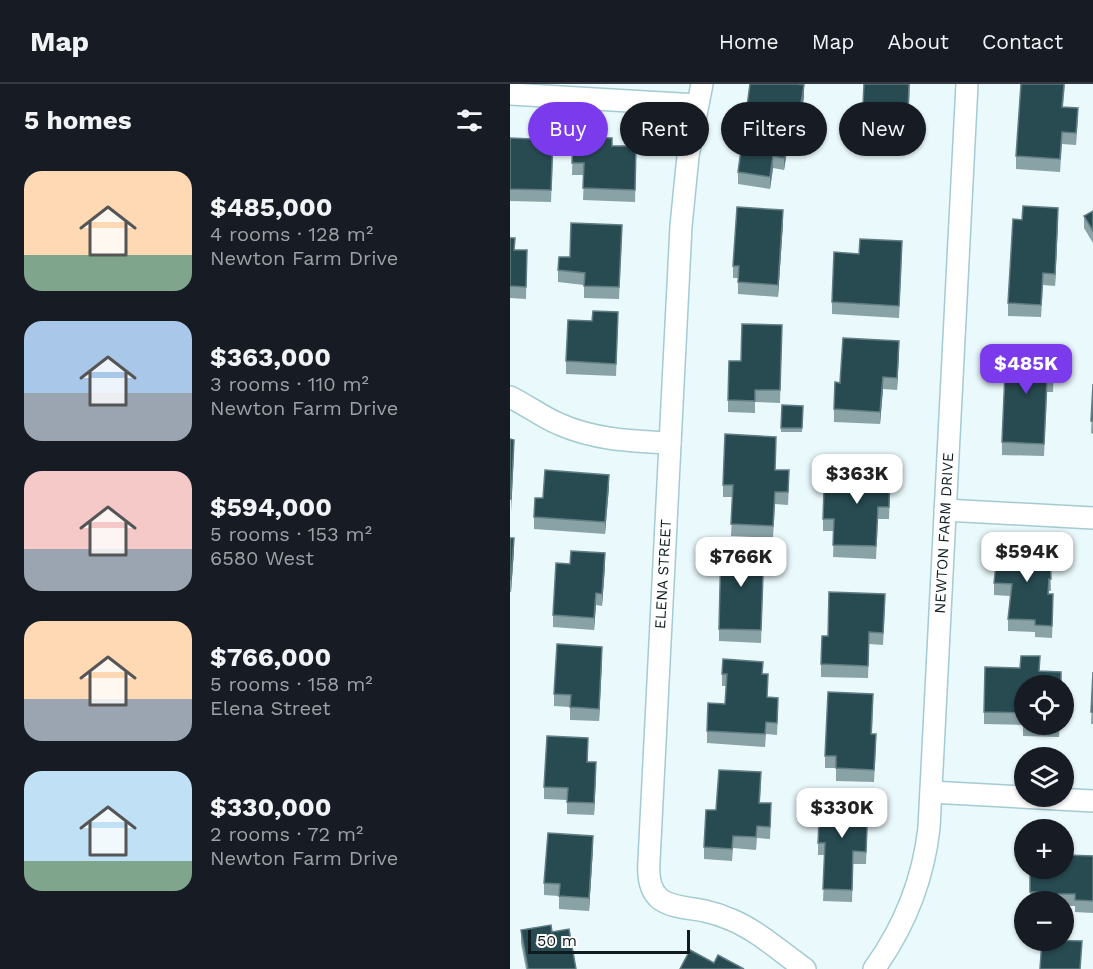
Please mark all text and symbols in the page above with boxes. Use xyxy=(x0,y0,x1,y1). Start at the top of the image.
text: Map xyxy=(30,25,89,58)
text: Home xyxy=(719,29,779,54)
text: Map xyxy=(812,29,855,54)
text: About xyxy=(888,29,949,54)
text: Contact xyxy=(982,29,1063,54)
chip: Buy xyxy=(528,102,608,156)
chip: Rent xyxy=(620,102,709,156)
chip: Filters xyxy=(721,102,827,156)
chip: New xyxy=(839,102,926,156)
icon: filters xyxy=(453,104,486,137)
text: 5 homes xyxy=(24,105,132,135)
text: $485,000 xyxy=(210,192,332,222)
icon: home xyxy=(72,195,144,267)
text: 4 rooms · 128 m² xyxy=(210,222,373,246)
text: Newton Farm Drive xyxy=(210,246,398,270)
text: $363,000 xyxy=(210,342,331,372)
pin: $485K xyxy=(984,344,1068,395)
icon: home xyxy=(72,345,144,417)
text: $485K xyxy=(994,351,1058,375)
text: 3 rooms · 110 m² xyxy=(210,372,369,396)
text: Newton Farm Drive xyxy=(210,396,398,420)
street label: NEWTON FARM DRIVE xyxy=(931,452,957,614)
pin: $363K xyxy=(815,454,899,505)
text: $363K xyxy=(826,461,888,485)
text: $594,000 xyxy=(210,492,332,522)
icon: home xyxy=(72,495,144,567)
street label: ELENA STREET xyxy=(651,519,675,629)
text: 5 rooms · 153 m² xyxy=(210,522,372,546)
pin: $594K xyxy=(985,532,1069,583)
pin: $766K xyxy=(699,537,783,588)
text: $594K xyxy=(995,539,1059,563)
text: $766K xyxy=(710,544,772,568)
text: 6580 West xyxy=(210,546,314,570)
text: $766,000 xyxy=(210,642,331,672)
icon: home xyxy=(72,645,144,717)
text: 5 rooms · 158 m² xyxy=(210,672,373,696)
map controls xyxy=(1014,675,1074,951)
button: locate xyxy=(1014,675,1074,735)
text: Elena Street xyxy=(210,696,331,720)
button: layers xyxy=(1014,747,1074,807)
pin: $330K xyxy=(800,788,884,839)
text: $330,000 xyxy=(210,792,332,822)
icon: home xyxy=(72,795,144,867)
text: $330K xyxy=(810,795,874,819)
button: + xyxy=(1014,819,1074,879)
text: 2 rooms · 72 m² xyxy=(210,822,363,846)
text: Newton Farm Drive xyxy=(210,846,398,870)
button: − xyxy=(1014,891,1074,951)
scale bar xyxy=(528,927,690,954)
text: 50 m xyxy=(537,931,577,950)

